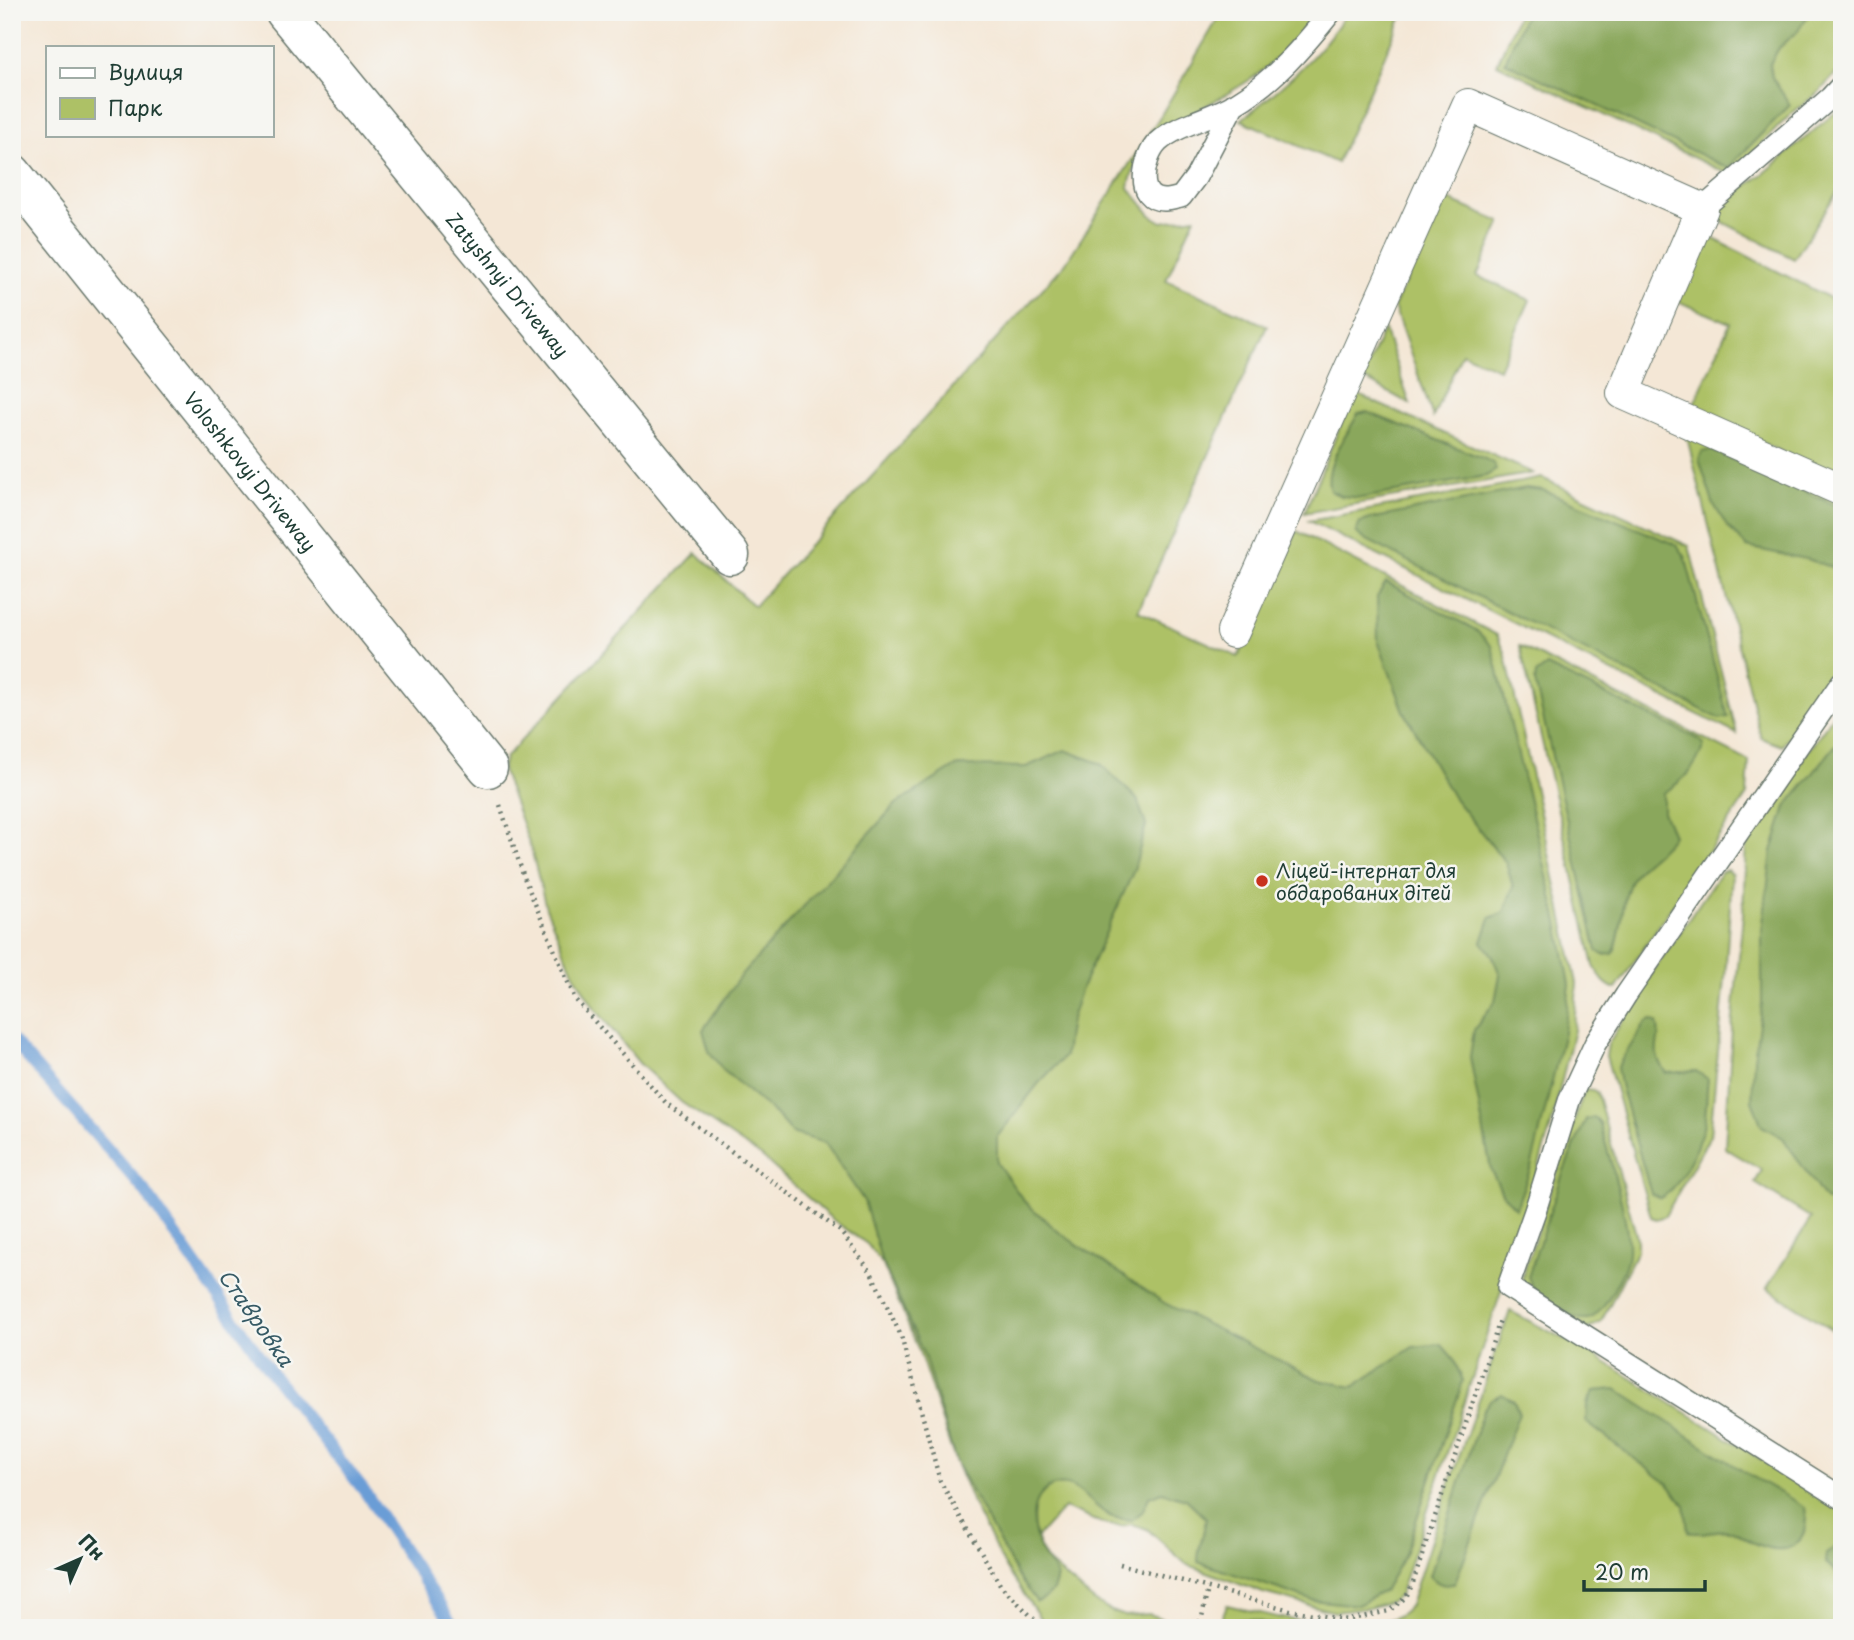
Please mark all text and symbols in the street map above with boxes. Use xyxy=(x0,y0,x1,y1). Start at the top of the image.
legend xyxy=(46,46,273,136)
text: Вулиця xyxy=(108,55,184,87)
text: Парк xyxy=(108,91,163,123)
street label: Zatyshnyi Driveway xyxy=(440,206,576,363)
street label: Voloshkovyi Driveway xyxy=(178,385,323,557)
place label: Ліцей-інтернат для обдарованих дітей xyxy=(1276,856,1456,906)
marker: Ліцей-інтернат для обдарованих дітей xyxy=(1254,873,1270,889)
water label: Ставровка xyxy=(211,1262,303,1373)
north arrow xyxy=(46,1524,116,1594)
text: Пн xyxy=(73,1527,112,1566)
scale bar xyxy=(1584,1549,1705,1593)
text: 20 m xyxy=(1595,1555,1649,1587)

